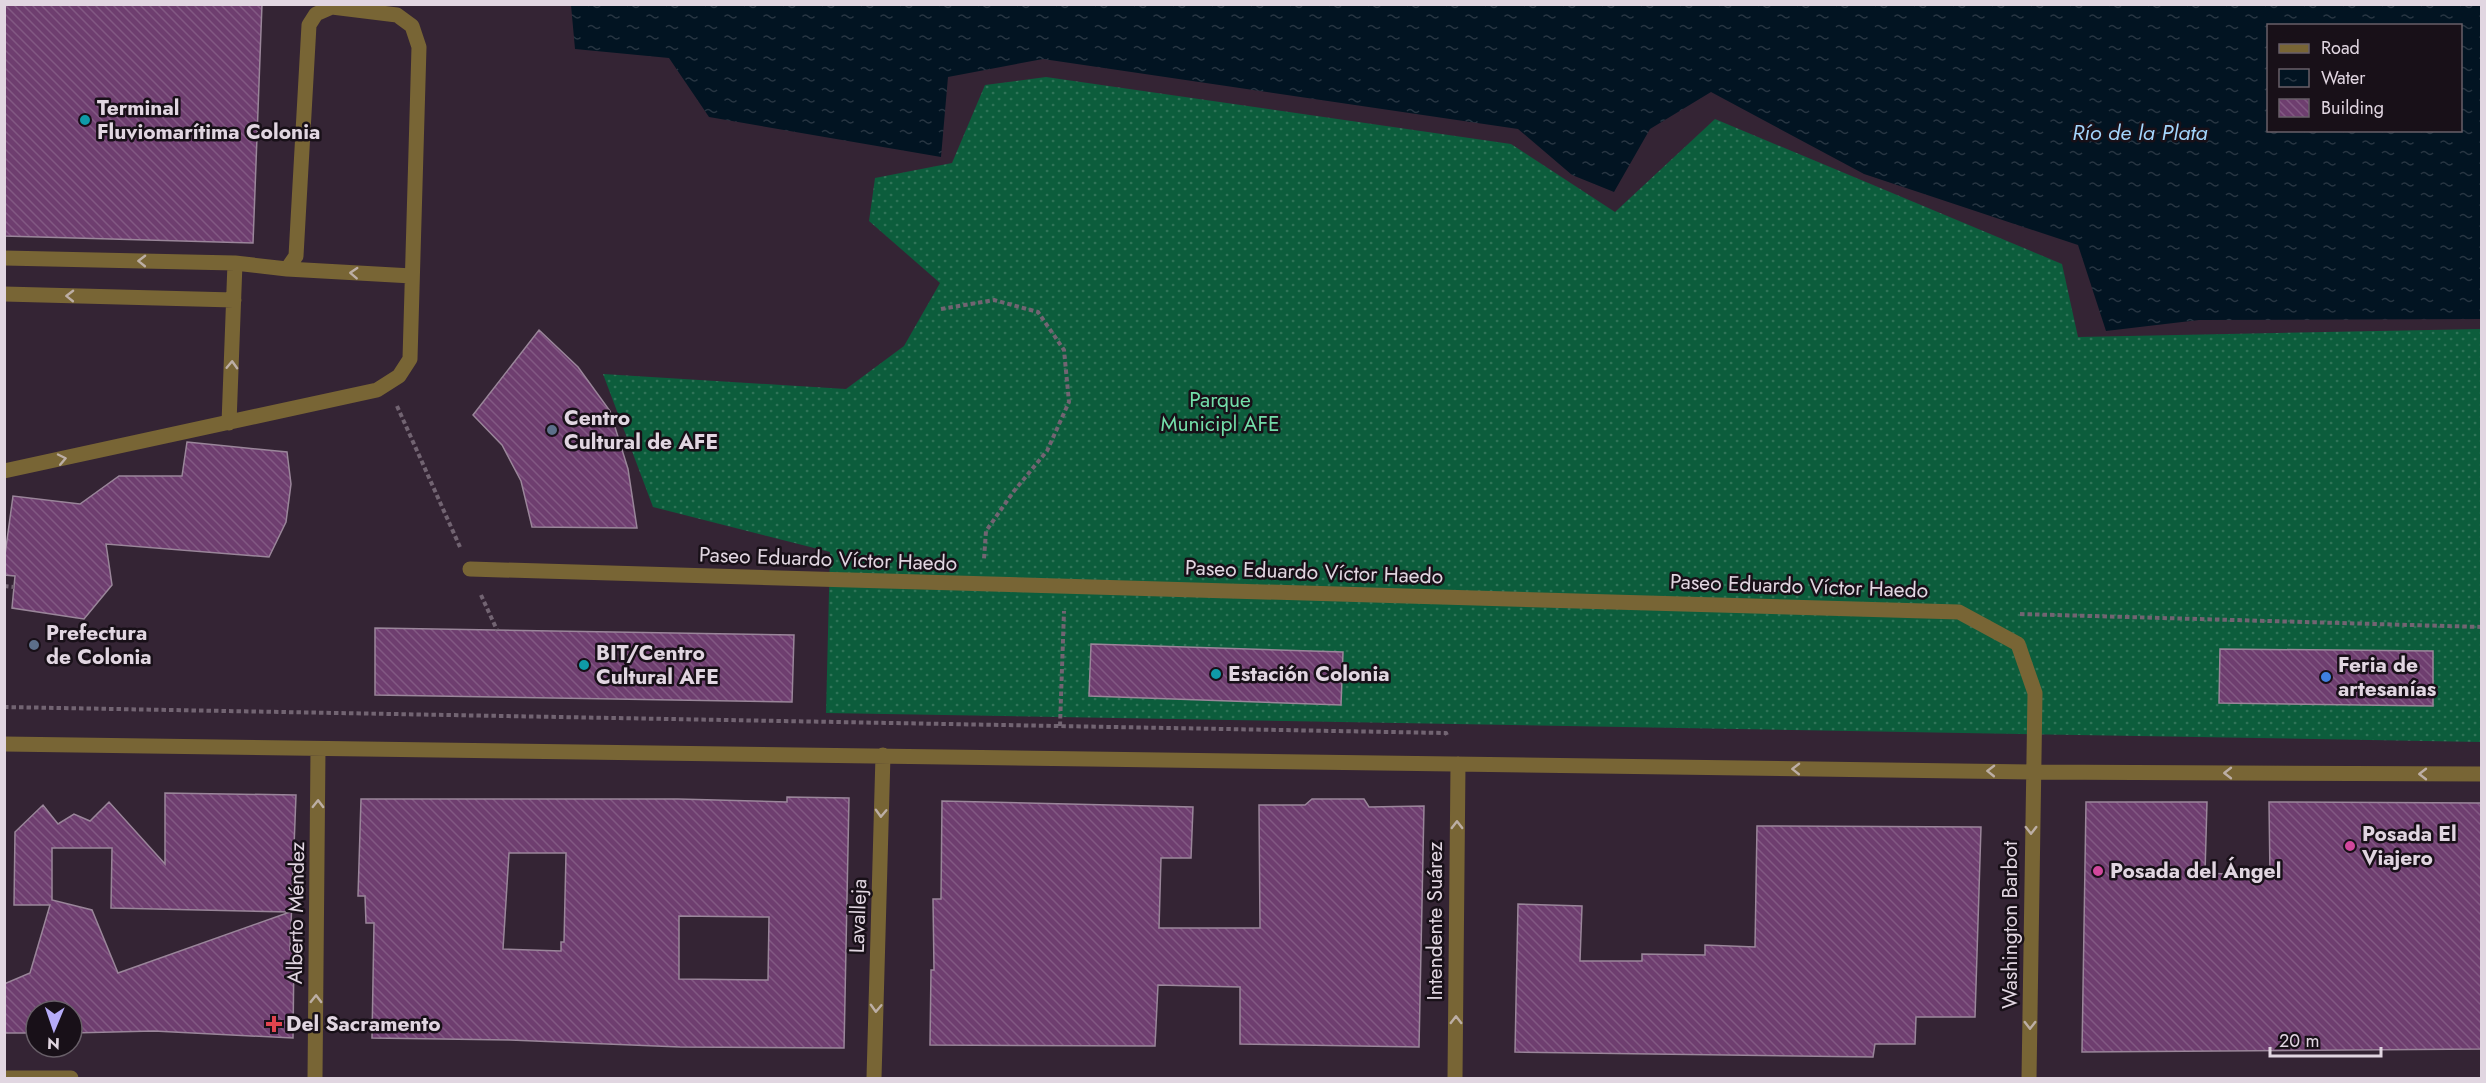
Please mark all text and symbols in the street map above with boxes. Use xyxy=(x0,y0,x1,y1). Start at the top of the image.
legend xyxy=(2267,24,2462,132)
text: Road xyxy=(2321,35,2360,61)
text: Water xyxy=(2321,65,2366,91)
place label: Terminal Fluviomarítima Colonia xyxy=(97,93,320,147)
text: Building xyxy=(2321,95,2384,121)
marker: Terminal Fluviomarítima Colonia xyxy=(78,113,92,127)
water label: Río de la Plata xyxy=(2072,116,2208,148)
one-way arrow xyxy=(137,255,146,267)
one-way arrow xyxy=(349,266,358,279)
one-way arrow xyxy=(66,289,75,302)
one-way arrow xyxy=(225,360,238,369)
park label: Parque Municipl AFE xyxy=(1160,385,1280,439)
place label: Centro Cultural de AFE xyxy=(564,403,718,457)
marker: Centro Cultural de AFE xyxy=(545,423,559,437)
one-way arrow xyxy=(56,453,66,466)
street label: Paseo Eduardo Víctor Haedo xyxy=(698,540,958,578)
street label: Paseo Eduardo Víctor Haedo xyxy=(1184,553,1444,591)
street label: Paseo Eduardo Víctor Haedo xyxy=(1669,567,1929,605)
place label: Prefectura de Colonia xyxy=(46,618,152,672)
marker: Prefectura de Colonia xyxy=(27,638,41,652)
place label: BIT/Centro Cultural AFE xyxy=(596,638,719,692)
place label: Feria de artesanías xyxy=(2338,650,2437,704)
marker: BIT/Centro Cultural AFE xyxy=(577,658,591,672)
place label: Estación Colonia xyxy=(1228,659,1390,689)
marker: Estación Colonia xyxy=(1209,667,1223,681)
marker: Feria de artesanías xyxy=(2319,670,2333,684)
one-way arrow xyxy=(1792,762,1801,775)
one-way arrow xyxy=(1987,765,1996,777)
one-way arrow xyxy=(2224,767,2233,779)
one-way arrow xyxy=(2419,768,2428,780)
one-way arrow xyxy=(312,800,324,809)
one-way arrow xyxy=(875,809,888,818)
place label: Posada El Viajero xyxy=(2361,819,2457,873)
one-way arrow xyxy=(1451,821,1463,830)
one-way arrow xyxy=(2025,826,2038,835)
marker: Posada El Viajero xyxy=(2343,839,2357,853)
street label: Alberto Méndez xyxy=(280,841,312,984)
street label: Intendente Suárez xyxy=(1420,841,1450,1000)
street label: Washington Barbot xyxy=(1995,841,2025,1009)
place label: Posada del Ángel xyxy=(2110,856,2281,886)
marker: Posada del Ángel xyxy=(2091,864,2105,878)
street label: Lavalleja xyxy=(842,878,874,954)
one-way arrow xyxy=(310,995,322,1004)
north arrow xyxy=(24,999,84,1059)
one-way arrow xyxy=(870,1004,882,1013)
place label: Del Sacramento xyxy=(286,1009,441,1039)
one-way arrow xyxy=(1450,1016,1462,1025)
marker: Del Sacramento xyxy=(267,1017,281,1031)
scale bar xyxy=(2270,1020,2381,1058)
one-way arrow xyxy=(2024,1021,2036,1030)
text: 20 m xyxy=(2279,1028,2319,1054)
text: N xyxy=(47,1032,60,1055)

